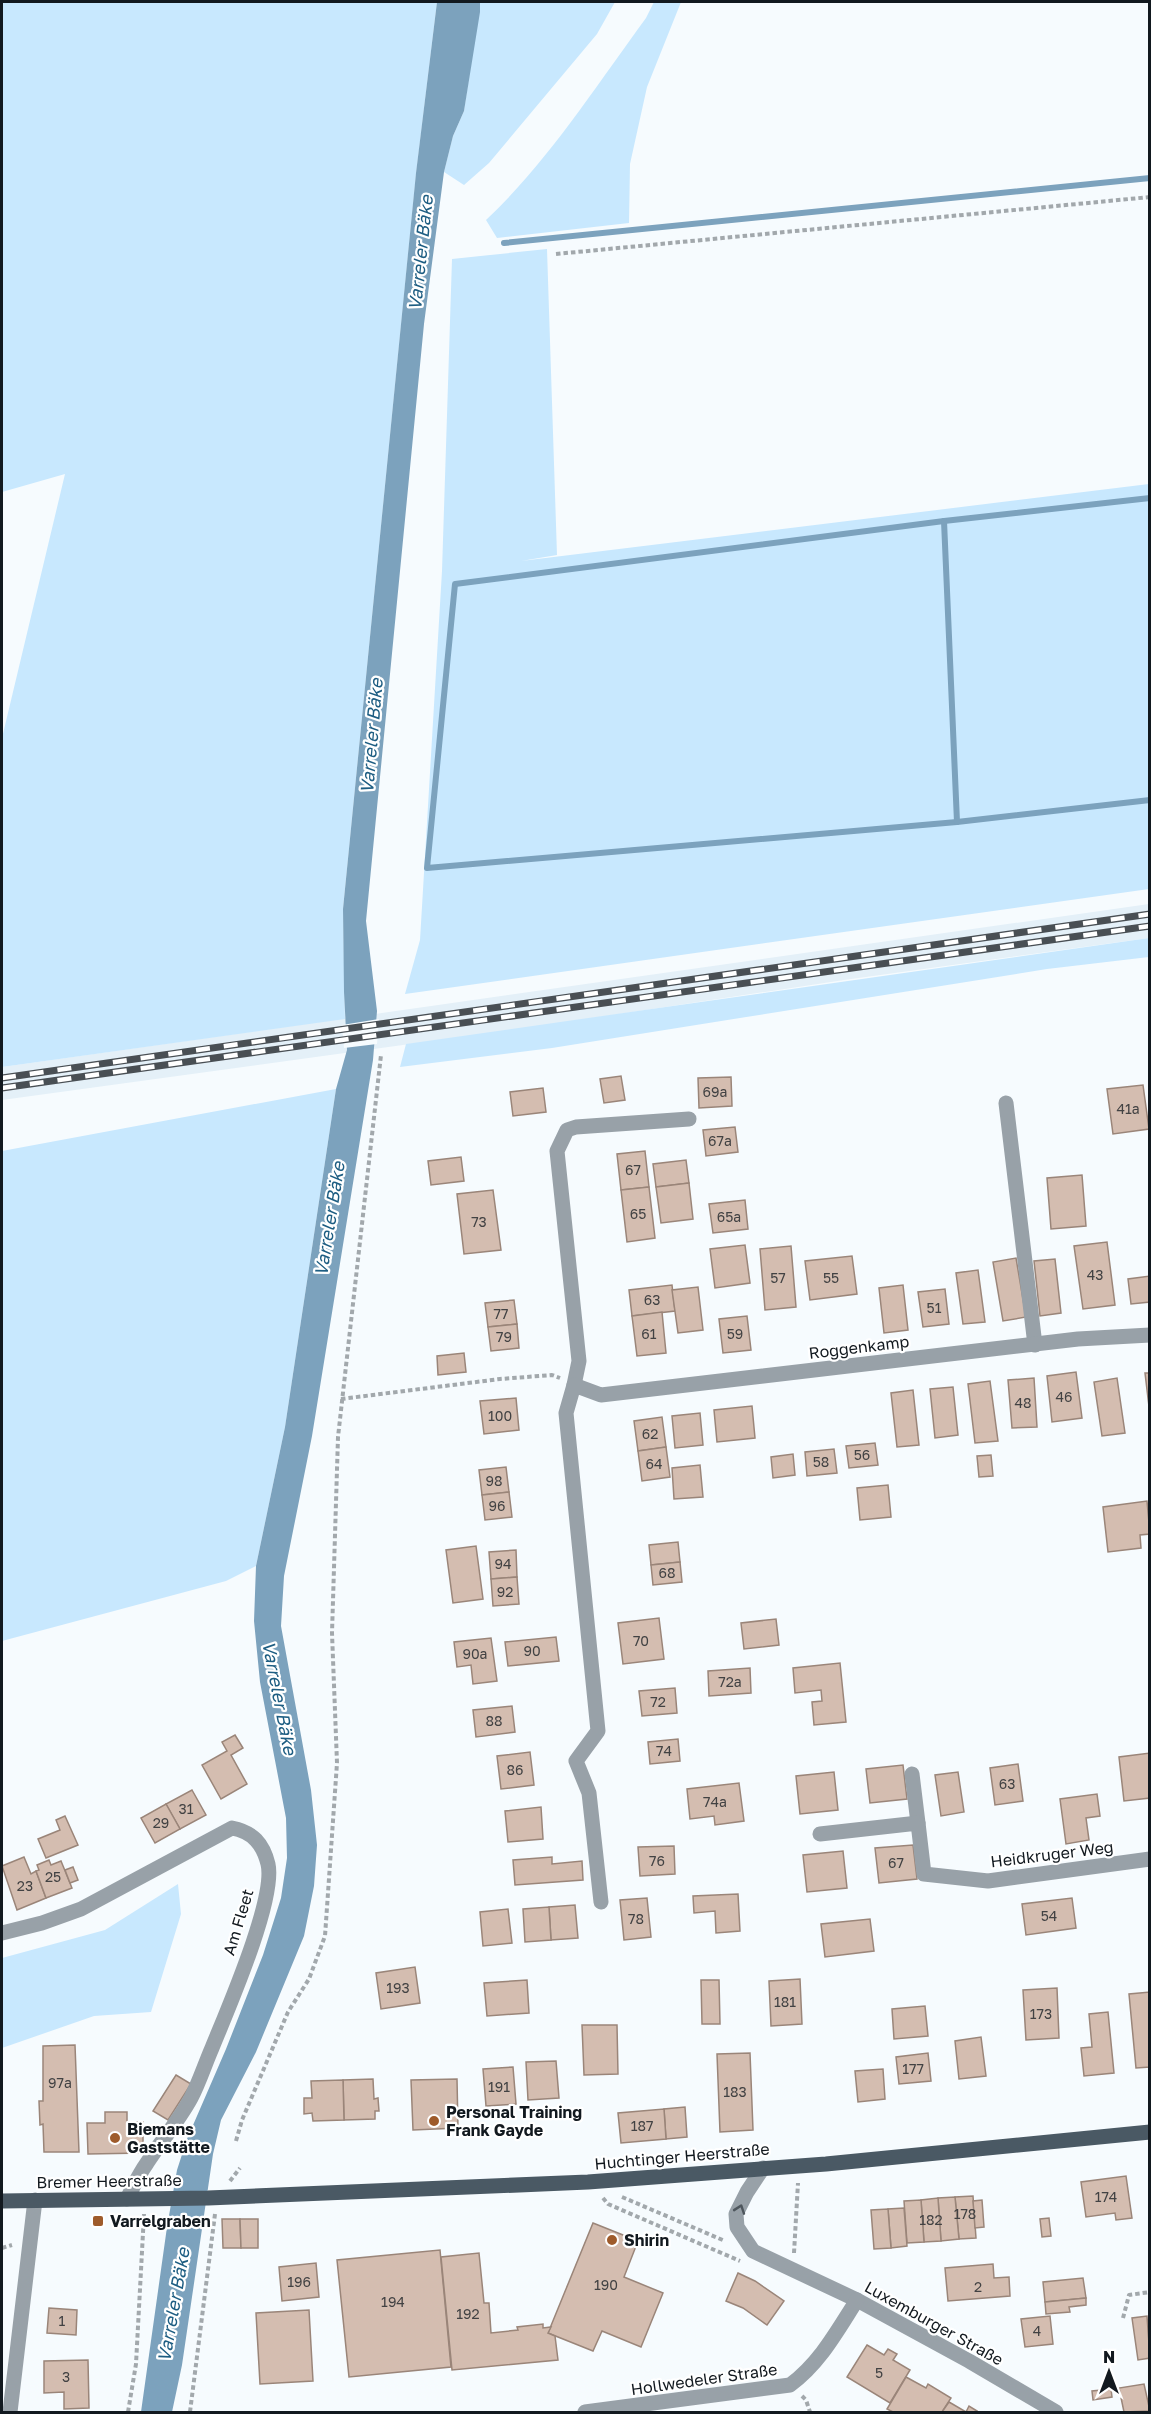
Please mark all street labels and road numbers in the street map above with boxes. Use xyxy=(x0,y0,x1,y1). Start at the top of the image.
street label: Roggenkamp xyxy=(808,1331,911,1363)
street label: Heidkruger Weg xyxy=(989,1837,1115,1871)
street label: Am Fleet xyxy=(218,1886,258,1958)
street label: Huchtinger Heerstraße xyxy=(594,2138,770,2174)
street label: Bremer Heerstraße xyxy=(36,2170,182,2192)
street label: Luxemburger Straße xyxy=(861,2277,1007,2369)
street label: Hollwedeler Straße xyxy=(630,2359,778,2399)

